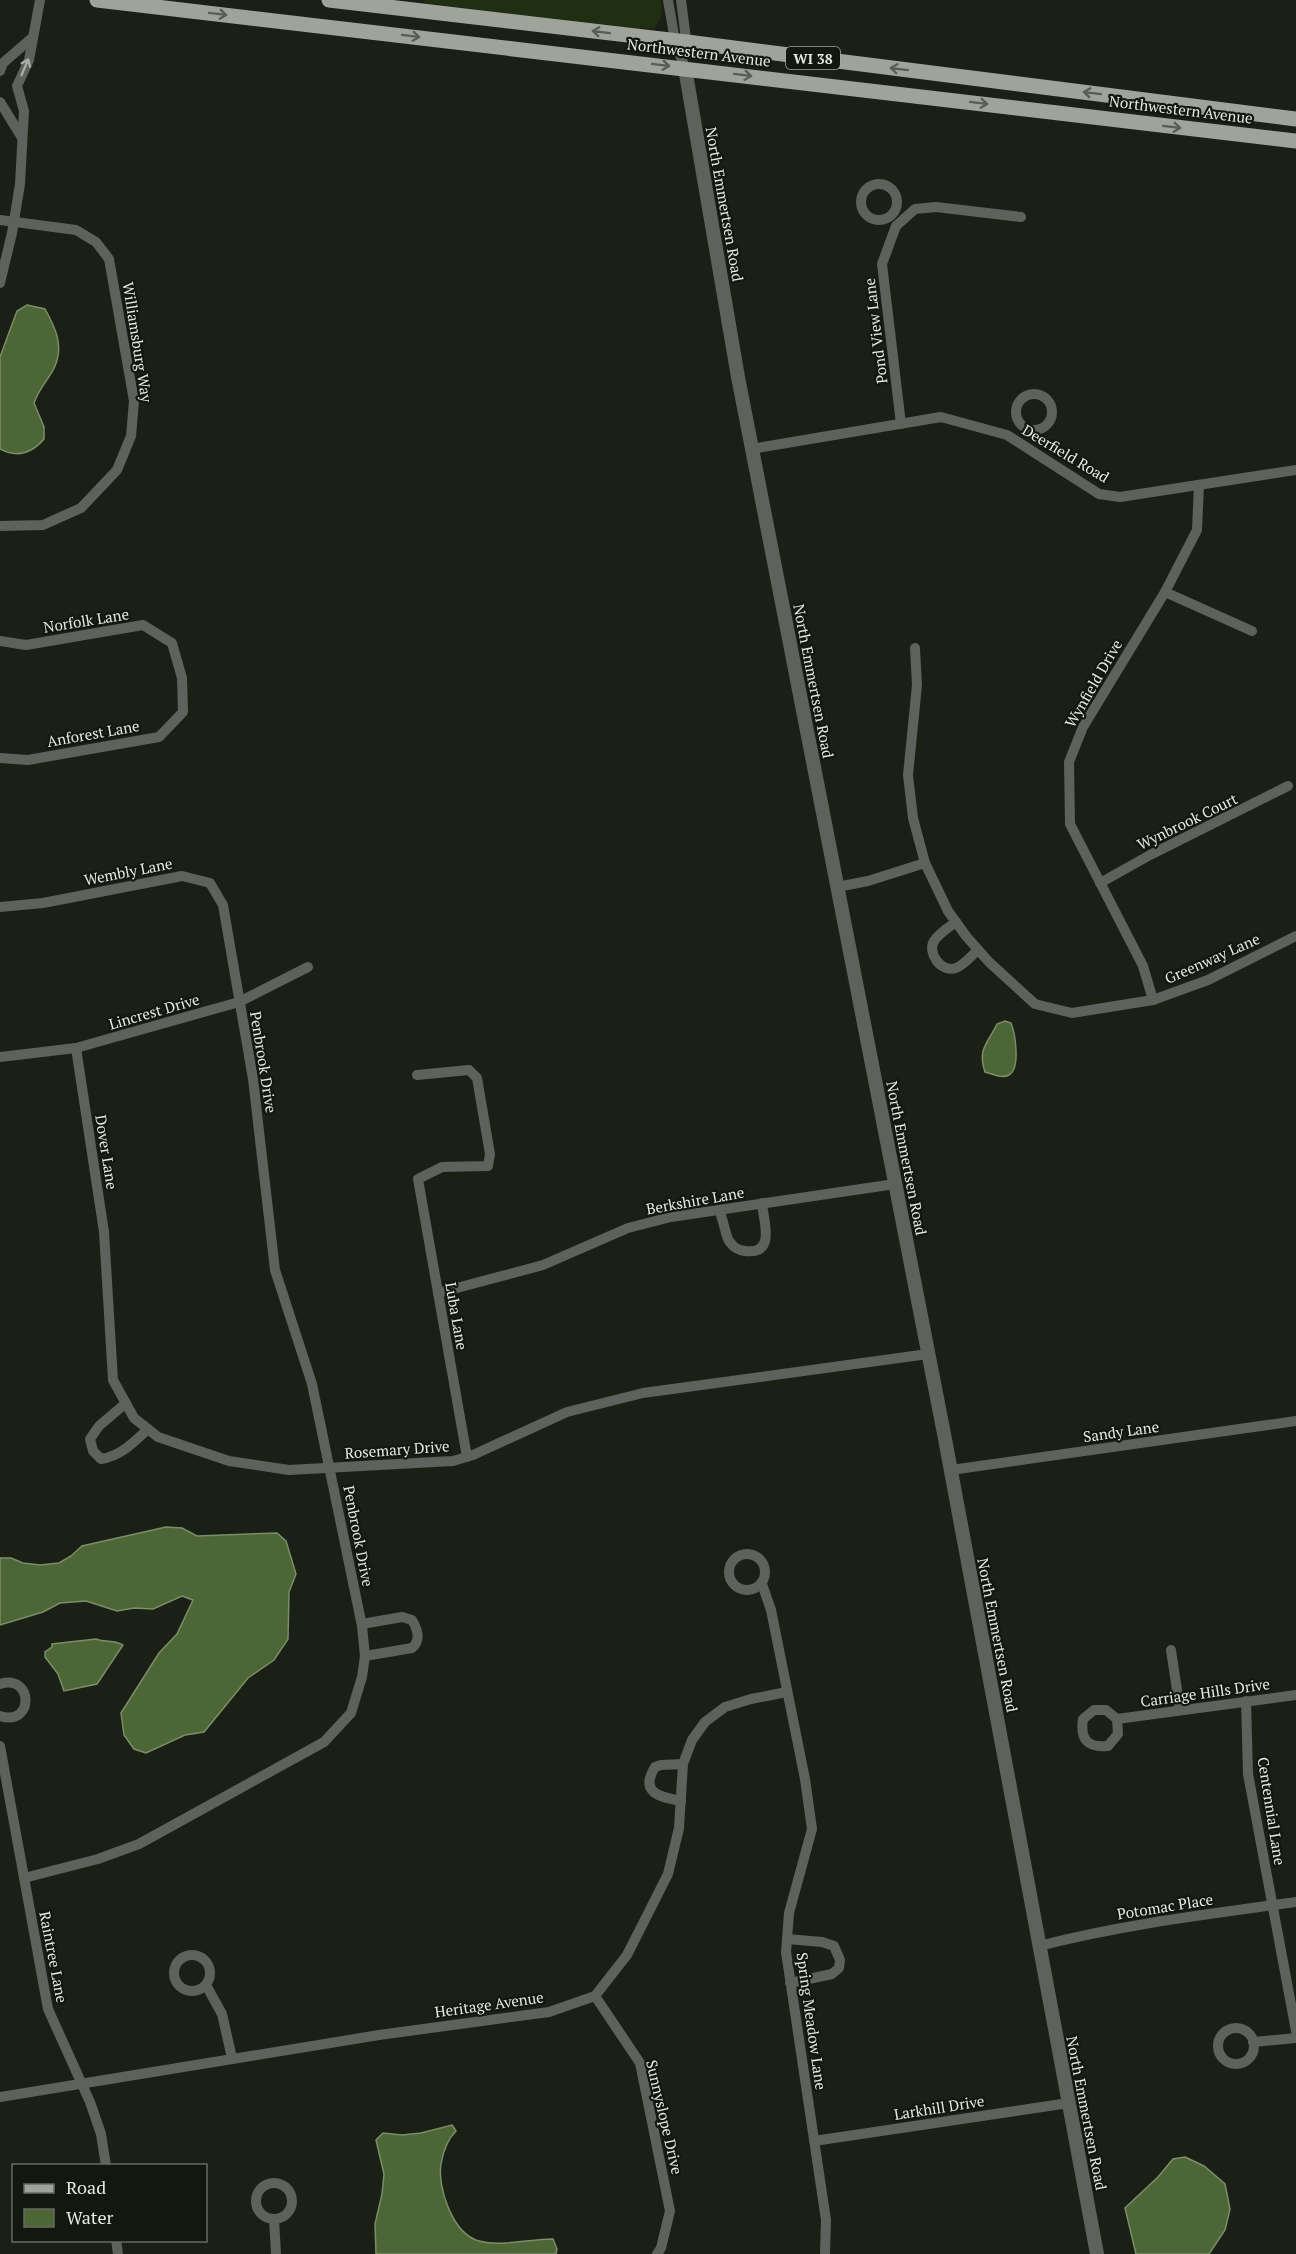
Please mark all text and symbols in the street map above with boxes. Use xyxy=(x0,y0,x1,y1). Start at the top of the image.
one-way arrow xyxy=(207,9,227,20)
one-way arrow xyxy=(591,26,611,37)
one-way arrow xyxy=(401,31,421,42)
street label: Northwestern Avenue xyxy=(626,33,772,71)
road number: WI 38 xyxy=(786,47,840,69)
one-way arrow xyxy=(20,58,31,76)
one-way arrow xyxy=(650,60,670,71)
one-way arrow xyxy=(889,63,909,74)
one-way arrow xyxy=(733,70,753,81)
one-way arrow xyxy=(1083,87,1103,98)
street label: Northwestern Avenue xyxy=(1108,90,1254,128)
one-way arrow xyxy=(968,98,988,109)
one-way arrow xyxy=(1162,121,1182,132)
street label: North Emmertsen Road xyxy=(702,125,748,283)
street label: Pond View Lane xyxy=(859,277,891,385)
street label: Williamsburg Way xyxy=(119,281,157,404)
street label: Deerfield Road xyxy=(1019,419,1113,487)
street label: North Emmertsen Road xyxy=(789,602,839,760)
street label: Norfolk Lane xyxy=(42,603,130,637)
street label: Wynfield Drive xyxy=(1060,635,1126,731)
street label: Anforest Lane xyxy=(45,715,141,751)
street label: Wynbrook Court xyxy=(1134,788,1241,854)
street label: Wembly Lane xyxy=(82,853,174,889)
street label: Greenway Lane xyxy=(1161,928,1263,988)
street label: Lincrest Drive xyxy=(106,989,202,1033)
street label: Penbrook Drive xyxy=(246,1010,282,1114)
street label: North Emmertsen Road xyxy=(882,1079,932,1237)
street label: Dover Lane xyxy=(91,1113,123,1191)
street label: Berkshire Lane xyxy=(644,1182,746,1218)
street label: Luba Lane xyxy=(441,1281,473,1351)
street label: Sandy Lane xyxy=(1082,1416,1160,1446)
street label: Rosemary Drive xyxy=(344,1435,450,1463)
street label: Penbrook Drive xyxy=(339,1484,379,1588)
street label: North Emmertsen Road xyxy=(973,1556,1023,1714)
street label: Carriage Hills Drive xyxy=(1139,1673,1271,1711)
street label: Centennial Lane xyxy=(1254,1756,1290,1866)
street label: Potomac Place xyxy=(1116,1889,1214,1923)
street label: Raintree Lane xyxy=(35,1909,73,2005)
street label: Spring Meadow Lane xyxy=(792,1951,832,2091)
street label: Heritage Avenue xyxy=(433,1986,545,2022)
street label: North Emmertsen Road xyxy=(1062,2034,1112,2192)
street label: Sunnyslope Drive xyxy=(642,2058,688,2176)
street label: Larkhill Drive xyxy=(892,2090,986,2124)
legend xyxy=(12,2164,207,2242)
text: Road xyxy=(66,2175,106,2199)
text: Water xyxy=(66,2205,113,2229)

